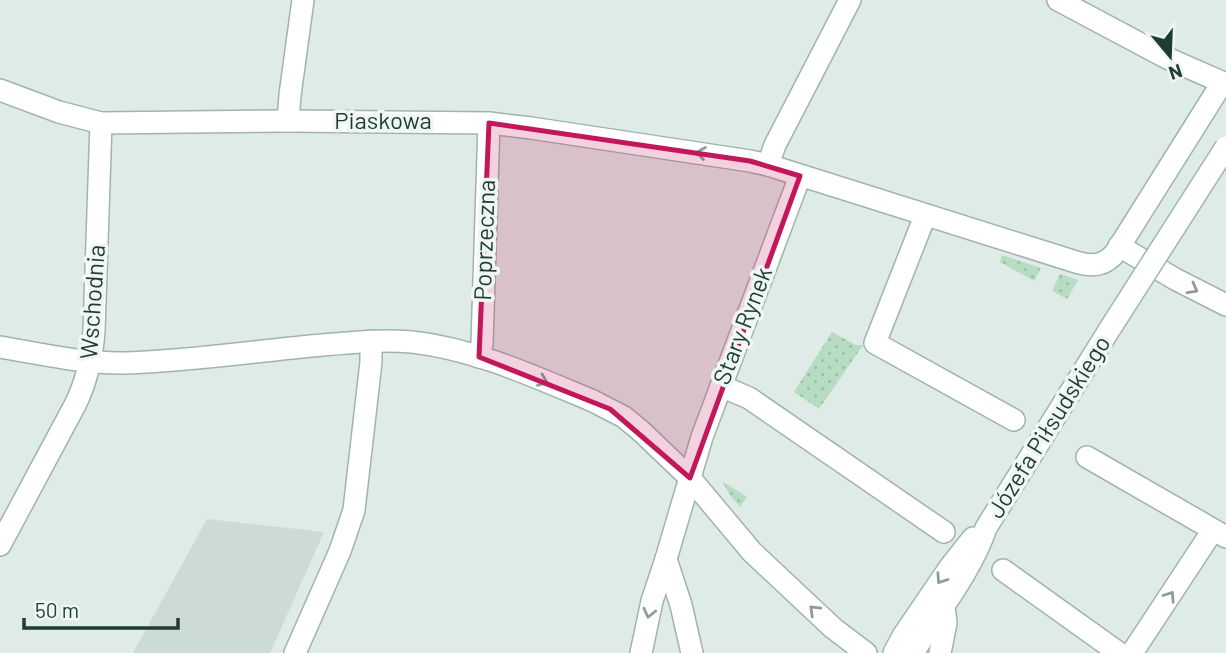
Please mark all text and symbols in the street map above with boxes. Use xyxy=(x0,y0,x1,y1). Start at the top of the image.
north arrow xyxy=(1135,21,1205,91)
text: N xyxy=(1166,60,1185,85)
street label: Piaskowa xyxy=(334,105,432,134)
one-way arrow xyxy=(695,146,707,161)
street label: Poprzeczna xyxy=(467,179,500,301)
street label: Wschodnia xyxy=(73,244,110,360)
street label: Stary Rynek xyxy=(706,263,777,388)
one-way arrow xyxy=(1186,281,1198,295)
street label: Józefa Piłsudskiego xyxy=(980,330,1116,523)
one-way arrow xyxy=(536,372,548,386)
one-way arrow xyxy=(937,571,950,584)
scale bar xyxy=(24,586,178,630)
one-way arrow xyxy=(1161,591,1174,604)
text: 50 m xyxy=(35,597,79,622)
one-way arrow xyxy=(809,606,822,619)
one-way arrow xyxy=(643,607,657,619)

